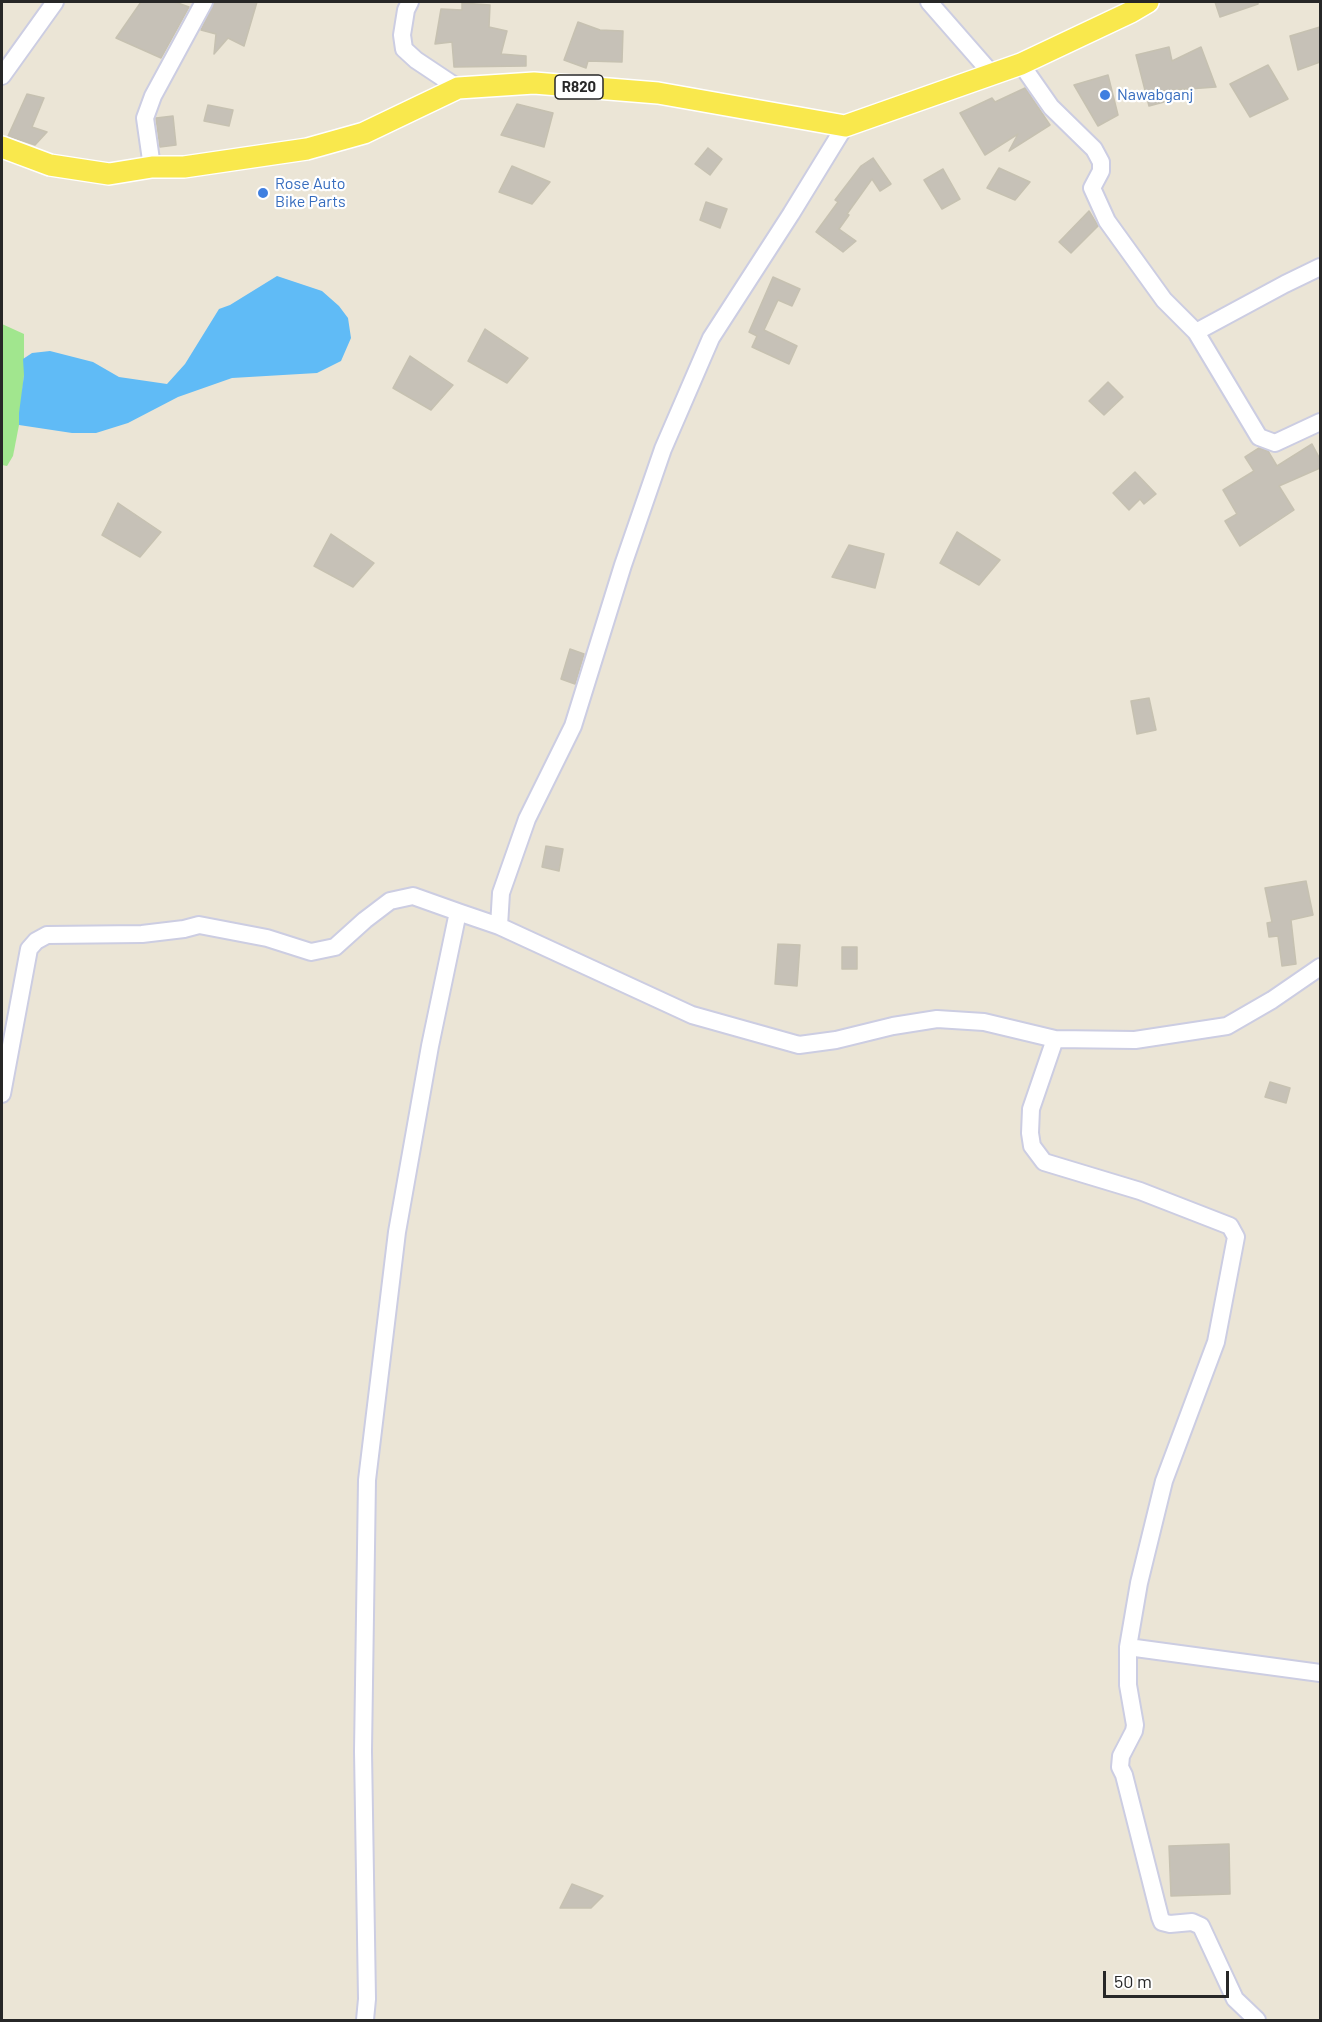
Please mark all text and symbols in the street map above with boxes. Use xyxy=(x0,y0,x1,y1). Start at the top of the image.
road number: R820 xyxy=(555,75,603,99)
place label: Nawabganj xyxy=(1117,85,1193,105)
marker: Nawabganj xyxy=(1098,88,1112,102)
place label: Rose Auto Bike Parts xyxy=(275,174,346,212)
marker: Rose Auto Bike Parts xyxy=(256,186,270,200)
scale bar xyxy=(1106,1959,1232,1997)
text: 50 m xyxy=(1114,1970,1152,1992)

